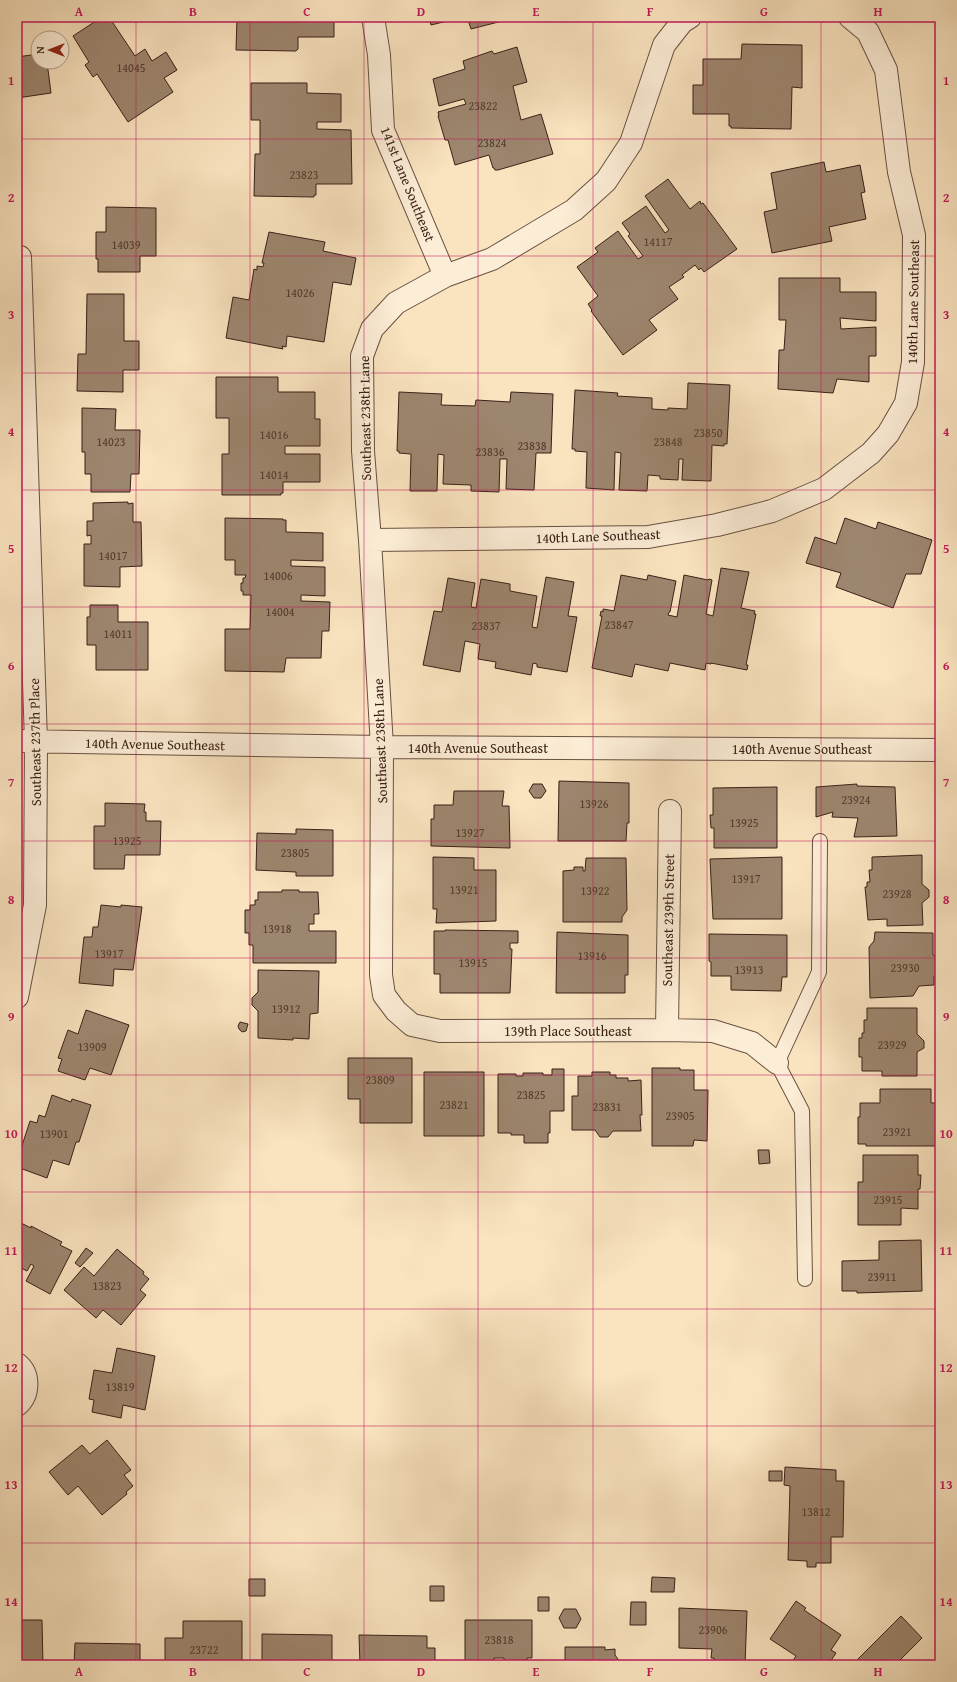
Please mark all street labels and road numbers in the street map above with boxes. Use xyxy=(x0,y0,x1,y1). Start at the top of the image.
street label: 141st Lane Southeast xyxy=(376,123,440,245)
street label: 140th Lane Southeast xyxy=(902,239,924,365)
street label: Southeast 238th Lane xyxy=(354,355,376,481)
street label: 140th Lane Southeast xyxy=(535,524,661,548)
street label: Southeast 237th Place xyxy=(24,677,46,806)
street label: Southeast 238th Lane xyxy=(368,678,392,804)
street label: 140th Avenue Southeast xyxy=(85,733,225,755)
street label: 140th Avenue Southeast xyxy=(408,738,548,758)
street label: 140th Avenue Southeast xyxy=(732,739,872,759)
street label: Southeast 239th Street xyxy=(657,853,679,986)
street label: 139th Place Southeast xyxy=(504,1021,632,1041)

